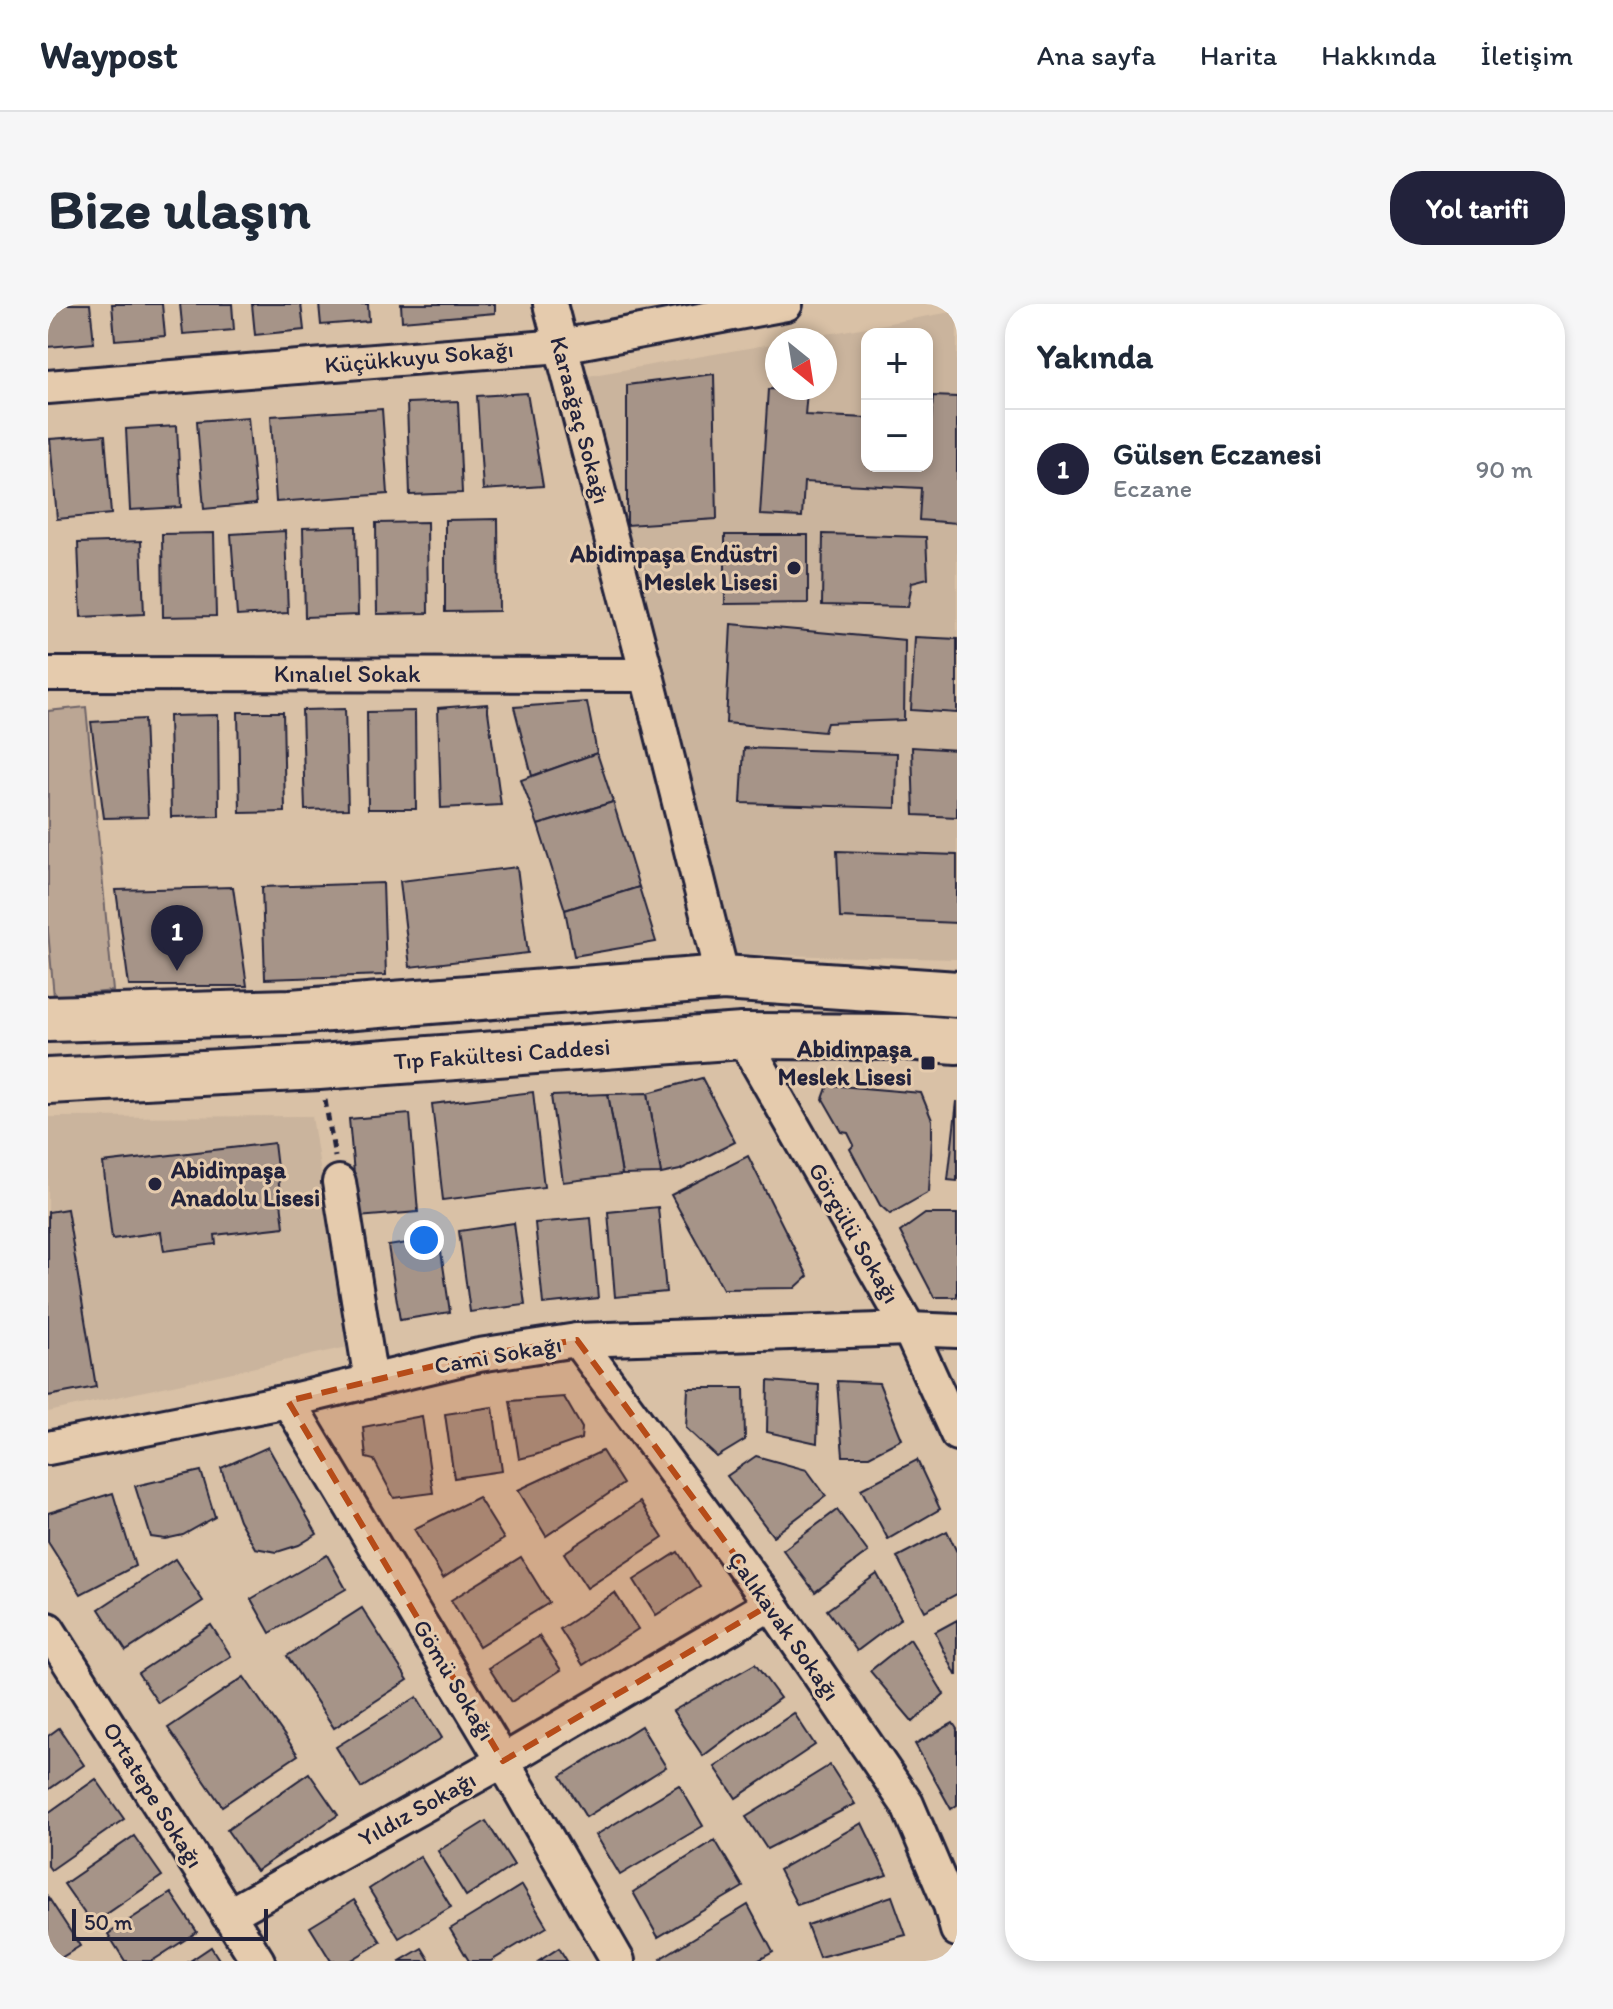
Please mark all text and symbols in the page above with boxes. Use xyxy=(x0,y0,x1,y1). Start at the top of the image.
text: Waypost xyxy=(40,32,178,78)
text: Ana sayfa xyxy=(1037,38,1156,72)
text: Harita xyxy=(1200,38,1277,72)
text: Hakkında xyxy=(1321,38,1436,72)
text: İletişim xyxy=(1480,38,1573,72)
button: Yol tarifi xyxy=(1390,171,1565,245)
text: Bize ulaşın xyxy=(48,175,311,242)
north arrow xyxy=(765,328,837,400)
map controls xyxy=(861,328,933,472)
button: + xyxy=(861,328,933,400)
street label: Karaağaç Sokağı xyxy=(544,333,617,507)
street label: Küçükkuyu Sokağı xyxy=(323,334,515,379)
text: Yakında xyxy=(1037,336,1153,377)
button: − xyxy=(861,400,933,472)
text: Gülsen Eczanesi xyxy=(1113,435,1322,472)
text: 1 xyxy=(1057,453,1069,485)
text: 90 m xyxy=(1476,453,1533,485)
text: Eczane xyxy=(1113,472,1192,504)
place label: Abidinpaşa Endüstri Meslek Lisesi xyxy=(569,539,778,596)
marker: Abidinpaşa Endüstri Meslek Lisesi xyxy=(785,559,803,577)
street label: Kınalıel Sokak xyxy=(274,659,421,688)
pin: 1 xyxy=(151,905,203,971)
street label: Tıp Fakültesi Caddesi xyxy=(393,1031,611,1076)
place label: Abidinpaşa Meslek Lisesi xyxy=(778,1034,912,1091)
marker: Abidinpaşa Meslek Lisesi xyxy=(919,1054,937,1072)
place label: Abidinpaşa Anadolu Lisesi xyxy=(170,1155,320,1212)
street label: Görgülü Sokağı xyxy=(802,1157,906,1308)
marker: Abidinpaşa Anadolu Lisesi xyxy=(146,1175,164,1193)
your location xyxy=(404,1220,444,1260)
street label: Cami Sokağı xyxy=(432,1329,564,1380)
street label: Çalıkavak Sokağı xyxy=(722,1545,847,1706)
street label: Gömü Sokağı xyxy=(407,1614,502,1745)
street label: Ortatepe Sokağı xyxy=(97,1716,210,1873)
street label: Yıldız Sokağı xyxy=(353,1764,480,1853)
scale bar xyxy=(72,1905,268,1941)
text: 50 m xyxy=(84,1909,133,1936)

